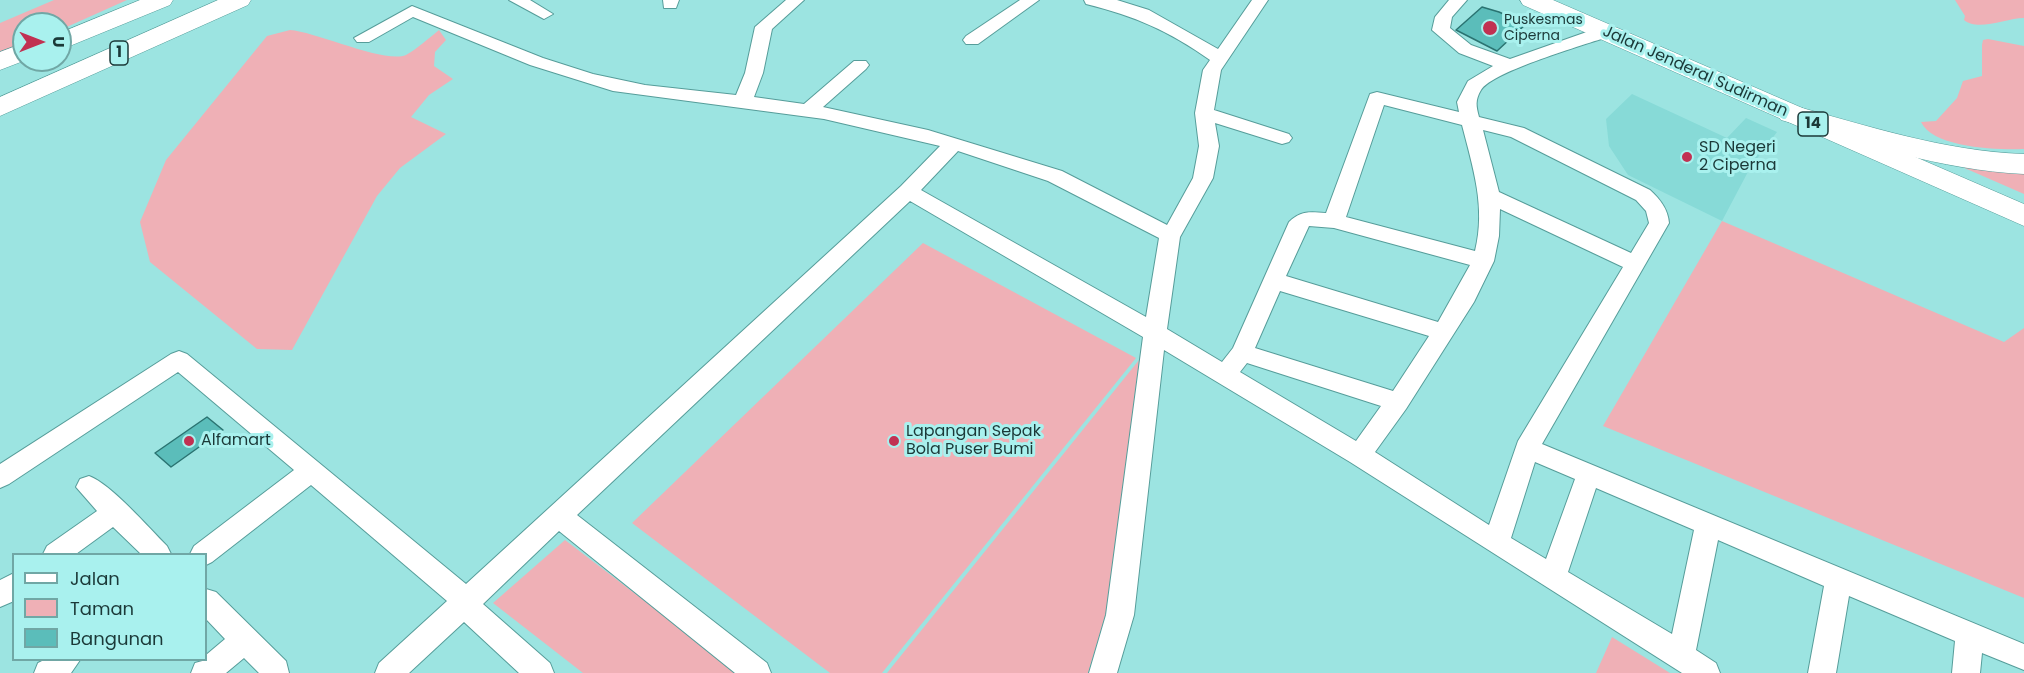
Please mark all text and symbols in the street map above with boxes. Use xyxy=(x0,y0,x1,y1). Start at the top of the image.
north arrow xyxy=(12,12,72,72)
place label: Puskesmas Ciperna xyxy=(1504,12,1583,44)
marker: Puskesmas Ciperna xyxy=(1481,19,1499,37)
street label: Jalan Jenderal Sudirman xyxy=(1599,22,1791,122)
text: U xyxy=(47,36,70,48)
road number: 1 xyxy=(110,41,128,65)
road number: 14 xyxy=(1798,112,1828,136)
place label: SD Negeri 2 Ciperna xyxy=(1699,138,1777,176)
marker: SD Negeri 2 Ciperna xyxy=(1680,150,1694,164)
place label: Lapangan Sepak Bola Puser Bumi xyxy=(906,422,1041,460)
place label: Alfamart xyxy=(201,431,271,451)
marker: Alfamart xyxy=(182,434,196,448)
marker: Lapangan Sepak Bola Puser Bumi xyxy=(887,434,901,448)
legend xyxy=(12,553,207,661)
text: Jalan xyxy=(70,566,120,591)
text: Taman xyxy=(70,596,134,621)
text: Bangunan xyxy=(70,626,164,651)

